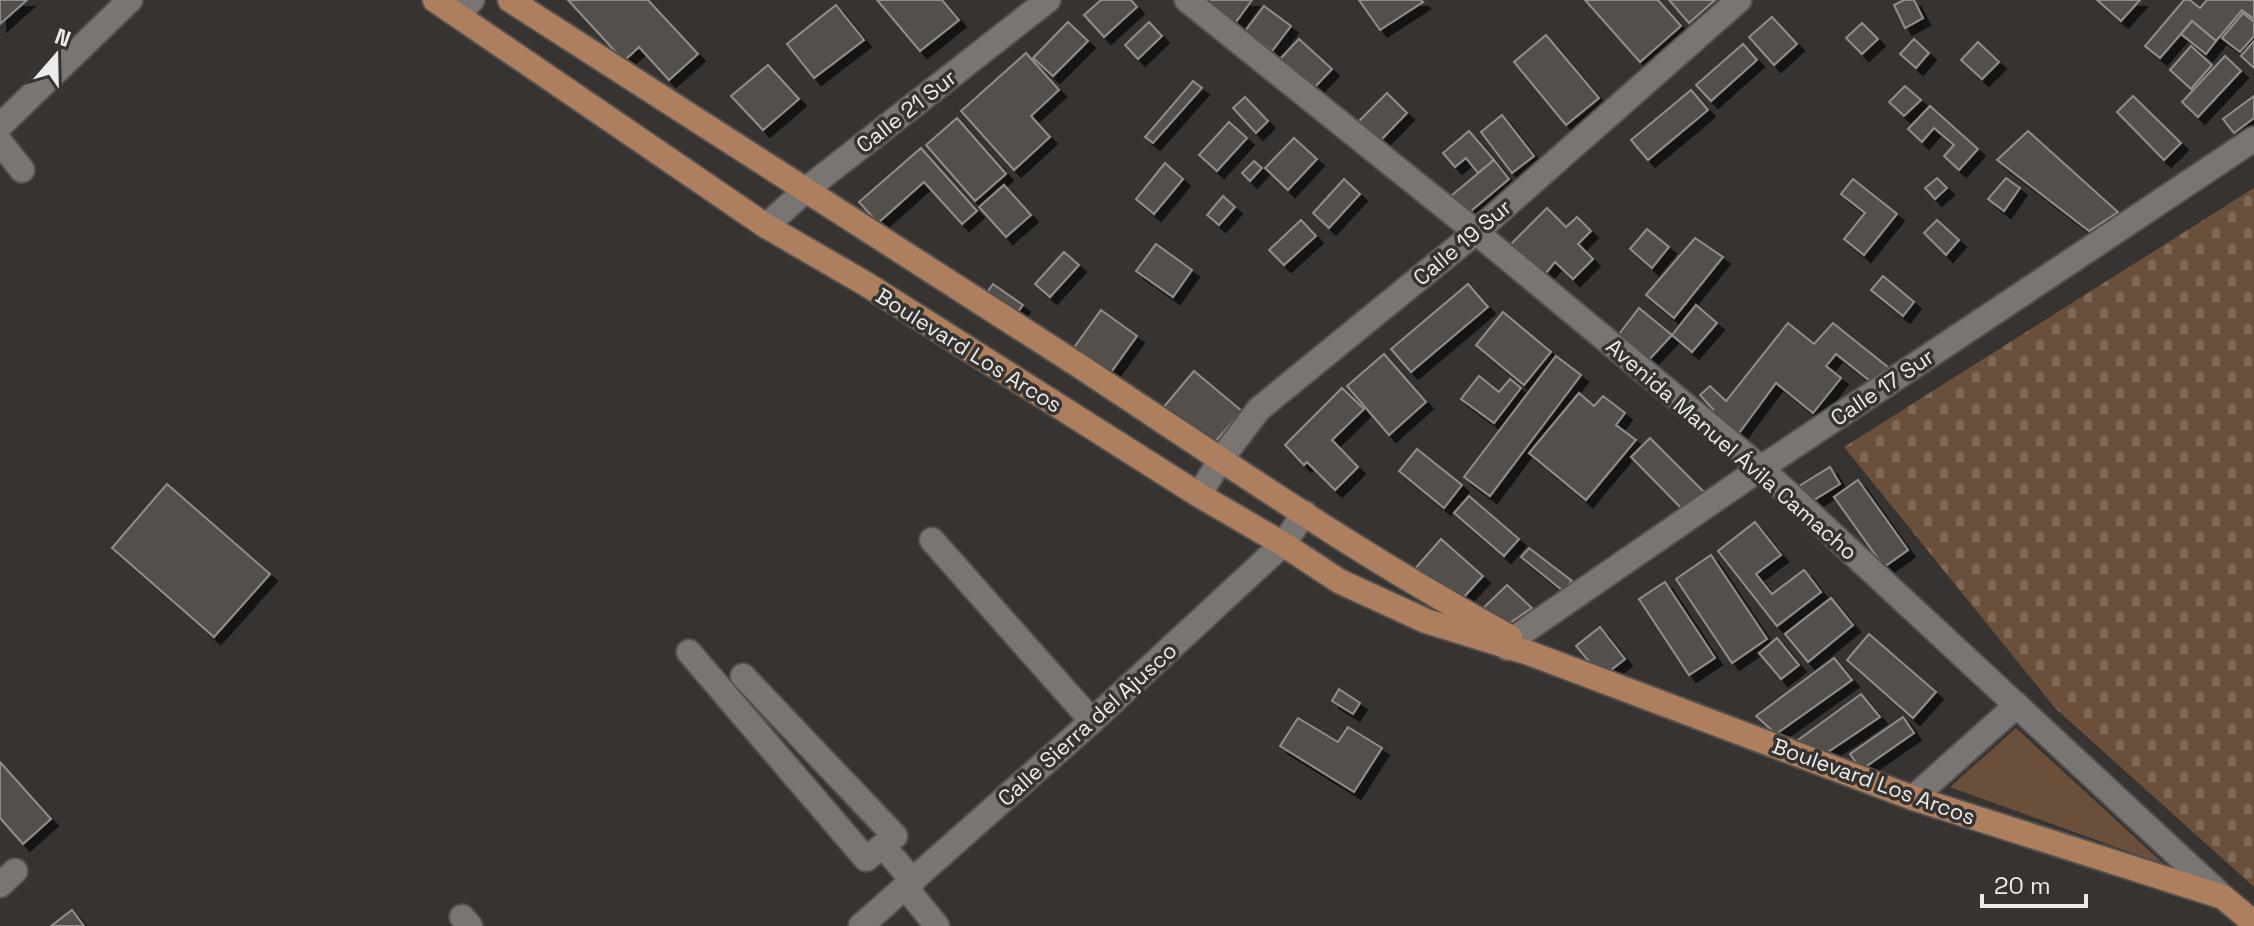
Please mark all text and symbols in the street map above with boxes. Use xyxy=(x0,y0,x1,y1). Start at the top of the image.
north arrow xyxy=(16,16,96,96)
text: N xyxy=(51,22,75,53)
street label: Calle 21 Sur xyxy=(850,63,962,159)
street label: Calle 19 Sur xyxy=(1407,193,1517,291)
street label: Boulevard Los Arcos xyxy=(871,281,1067,419)
street label: Avenida Manuel Ávila Camacho xyxy=(1600,332,1864,566)
street label: Calle 17 Sur xyxy=(1825,342,1939,432)
street label: Calle Sierra del Ajusco xyxy=(992,636,1182,812)
street label: Boulevard Los Arcos xyxy=(1769,731,1979,831)
scale bar xyxy=(1982,858,2086,908)
text: 20 m xyxy=(1994,870,2051,901)

